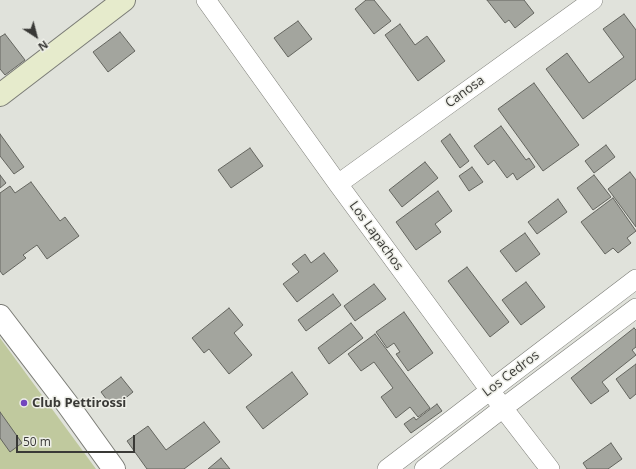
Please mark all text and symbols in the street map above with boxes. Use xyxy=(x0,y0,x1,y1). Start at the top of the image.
north arrow xyxy=(16,16,56,56)
text: N xyxy=(35,37,51,55)
street label: Canosa xyxy=(442,73,488,111)
street label: Los Lapachos xyxy=(346,198,406,274)
street label: Los Cedros xyxy=(480,348,542,400)
place label: Club Pettirossi xyxy=(32,395,126,411)
marker: Club Pettirossi xyxy=(19,398,29,408)
scale bar xyxy=(18,427,137,453)
text: 50 m xyxy=(23,433,51,450)

